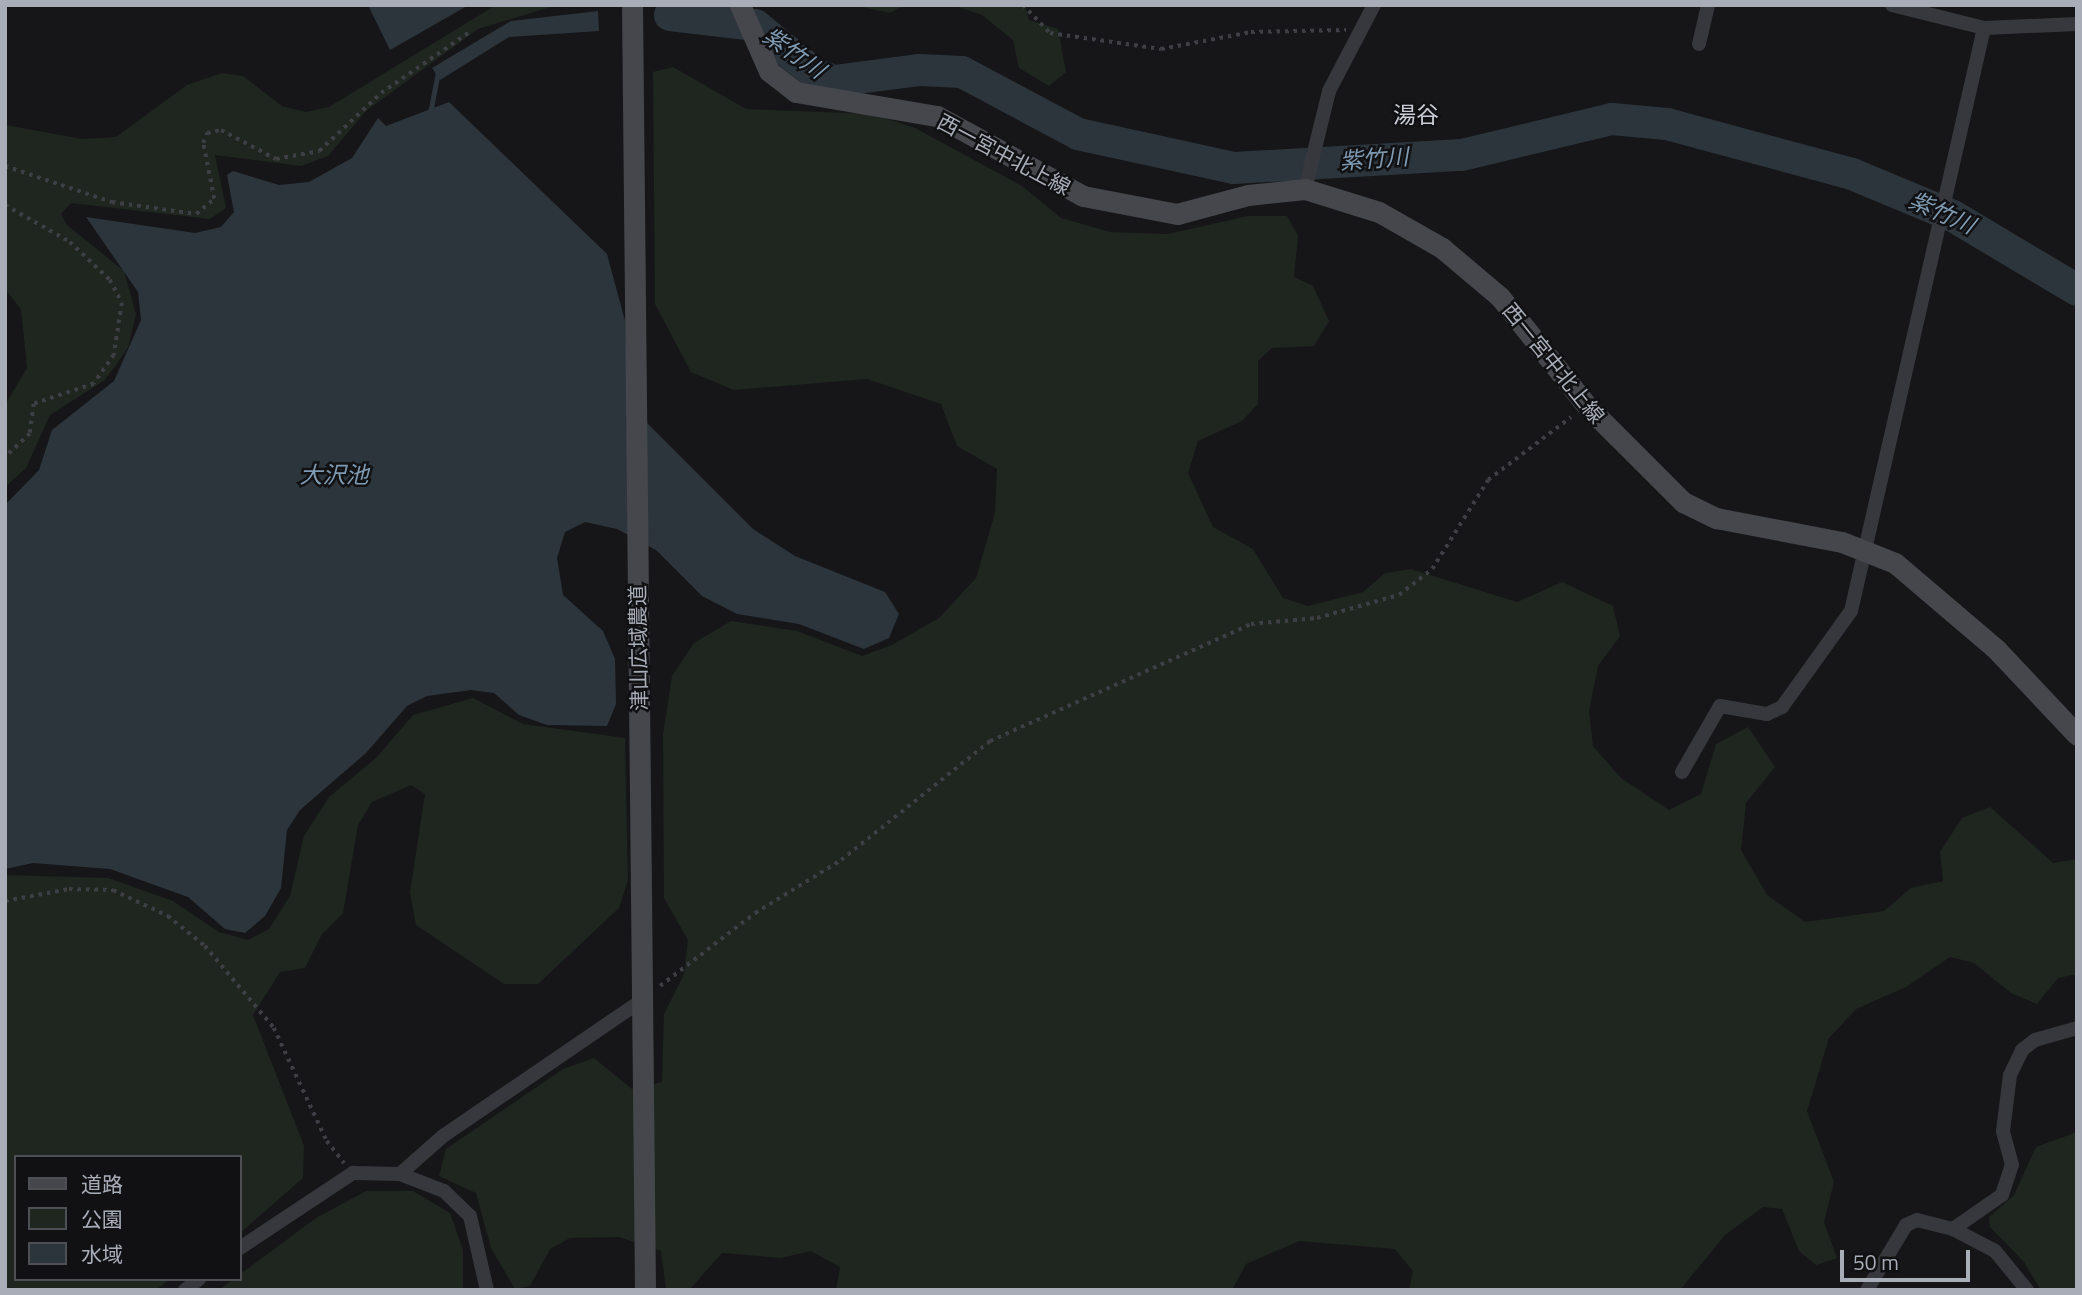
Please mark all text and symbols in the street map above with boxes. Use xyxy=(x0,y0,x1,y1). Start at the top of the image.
water label: 紫竹川 xyxy=(758,22,830,84)
district label: 湯谷 xyxy=(1393,101,1439,129)
street label: 西一宮中北上線 xyxy=(933,108,1075,200)
water label: 紫竹川 xyxy=(1339,143,1409,175)
water label: 紫竹川 xyxy=(1905,186,1979,240)
street label: 西一宮中北上線 xyxy=(1498,298,1610,428)
water label: 大沢池 xyxy=(300,461,368,489)
street label: 津山広域農道 xyxy=(624,585,652,711)
legend xyxy=(14,1155,242,1281)
text: 道路 xyxy=(81,1168,123,1200)
text: 公園 xyxy=(81,1203,123,1235)
scale bar xyxy=(1844,1236,1974,1280)
text: 水域 xyxy=(81,1238,123,1270)
text: 50 m xyxy=(1853,1246,1899,1278)

